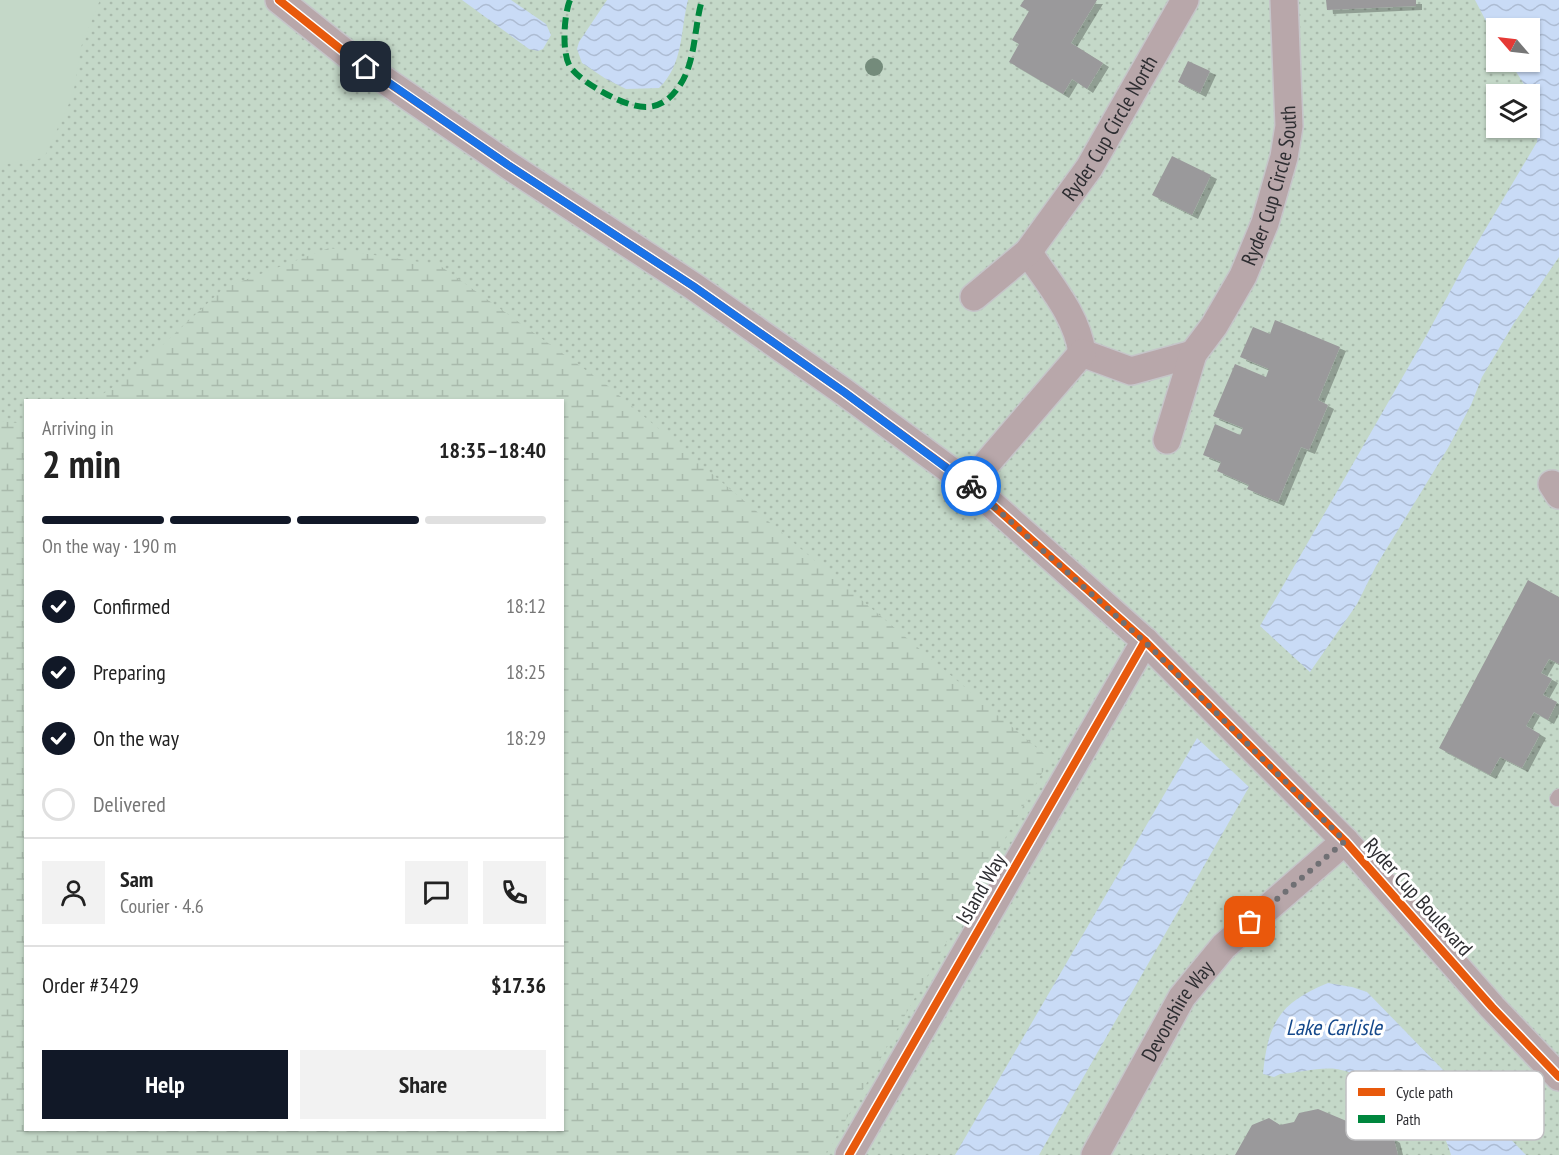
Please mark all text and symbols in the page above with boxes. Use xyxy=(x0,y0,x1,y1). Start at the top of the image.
north arrow xyxy=(1486,18,1540,72)
map controls xyxy=(1486,18,1540,138)
pin xyxy=(340,41,391,92)
icon: home xyxy=(349,50,382,83)
street label: Ryder Cup Circle North xyxy=(1056,51,1163,206)
button: layers xyxy=(1486,84,1540,138)
street label: Ryder Cup Circle South xyxy=(1235,105,1302,269)
text: Arriving in xyxy=(42,415,114,441)
text: 18:35–18:40 xyxy=(439,436,546,464)
text: 2 min xyxy=(42,438,121,489)
courier xyxy=(941,456,1001,516)
icon: bike xyxy=(955,470,988,503)
text: On the way · 190 m xyxy=(42,533,177,559)
icon: check xyxy=(42,590,75,623)
text: Confirmed xyxy=(93,592,170,620)
text: 18:12 xyxy=(506,593,546,619)
icon: check xyxy=(42,656,75,689)
text: Preparing xyxy=(93,658,166,686)
text: 18:25 xyxy=(506,659,546,685)
icon: check xyxy=(42,722,75,755)
text: On the way xyxy=(93,724,179,752)
text: 18:29 xyxy=(506,725,546,751)
text: Delivered xyxy=(93,790,166,818)
street label: Ryder Cup Boulevard xyxy=(1358,832,1479,961)
street label: Island Way xyxy=(950,848,1012,929)
button: person xyxy=(42,861,105,924)
button: chat xyxy=(405,861,468,924)
button: phone xyxy=(483,861,546,924)
text: Sam xyxy=(120,865,153,893)
text: Courier · 4.6 xyxy=(120,893,204,919)
pin xyxy=(1224,896,1275,947)
icon: bag xyxy=(1233,905,1266,938)
street label: Devonshire Way xyxy=(1135,955,1220,1066)
text: Order #3429 xyxy=(42,971,139,999)
text: $17.36 xyxy=(491,971,546,999)
water label: Lake Carlisle xyxy=(1286,1013,1384,1041)
button: Help xyxy=(42,1050,288,1119)
button: Share xyxy=(300,1050,546,1119)
legend xyxy=(1346,1071,1544,1140)
text: Cycle path xyxy=(1396,1082,1453,1102)
text: Path xyxy=(1396,1109,1421,1129)

